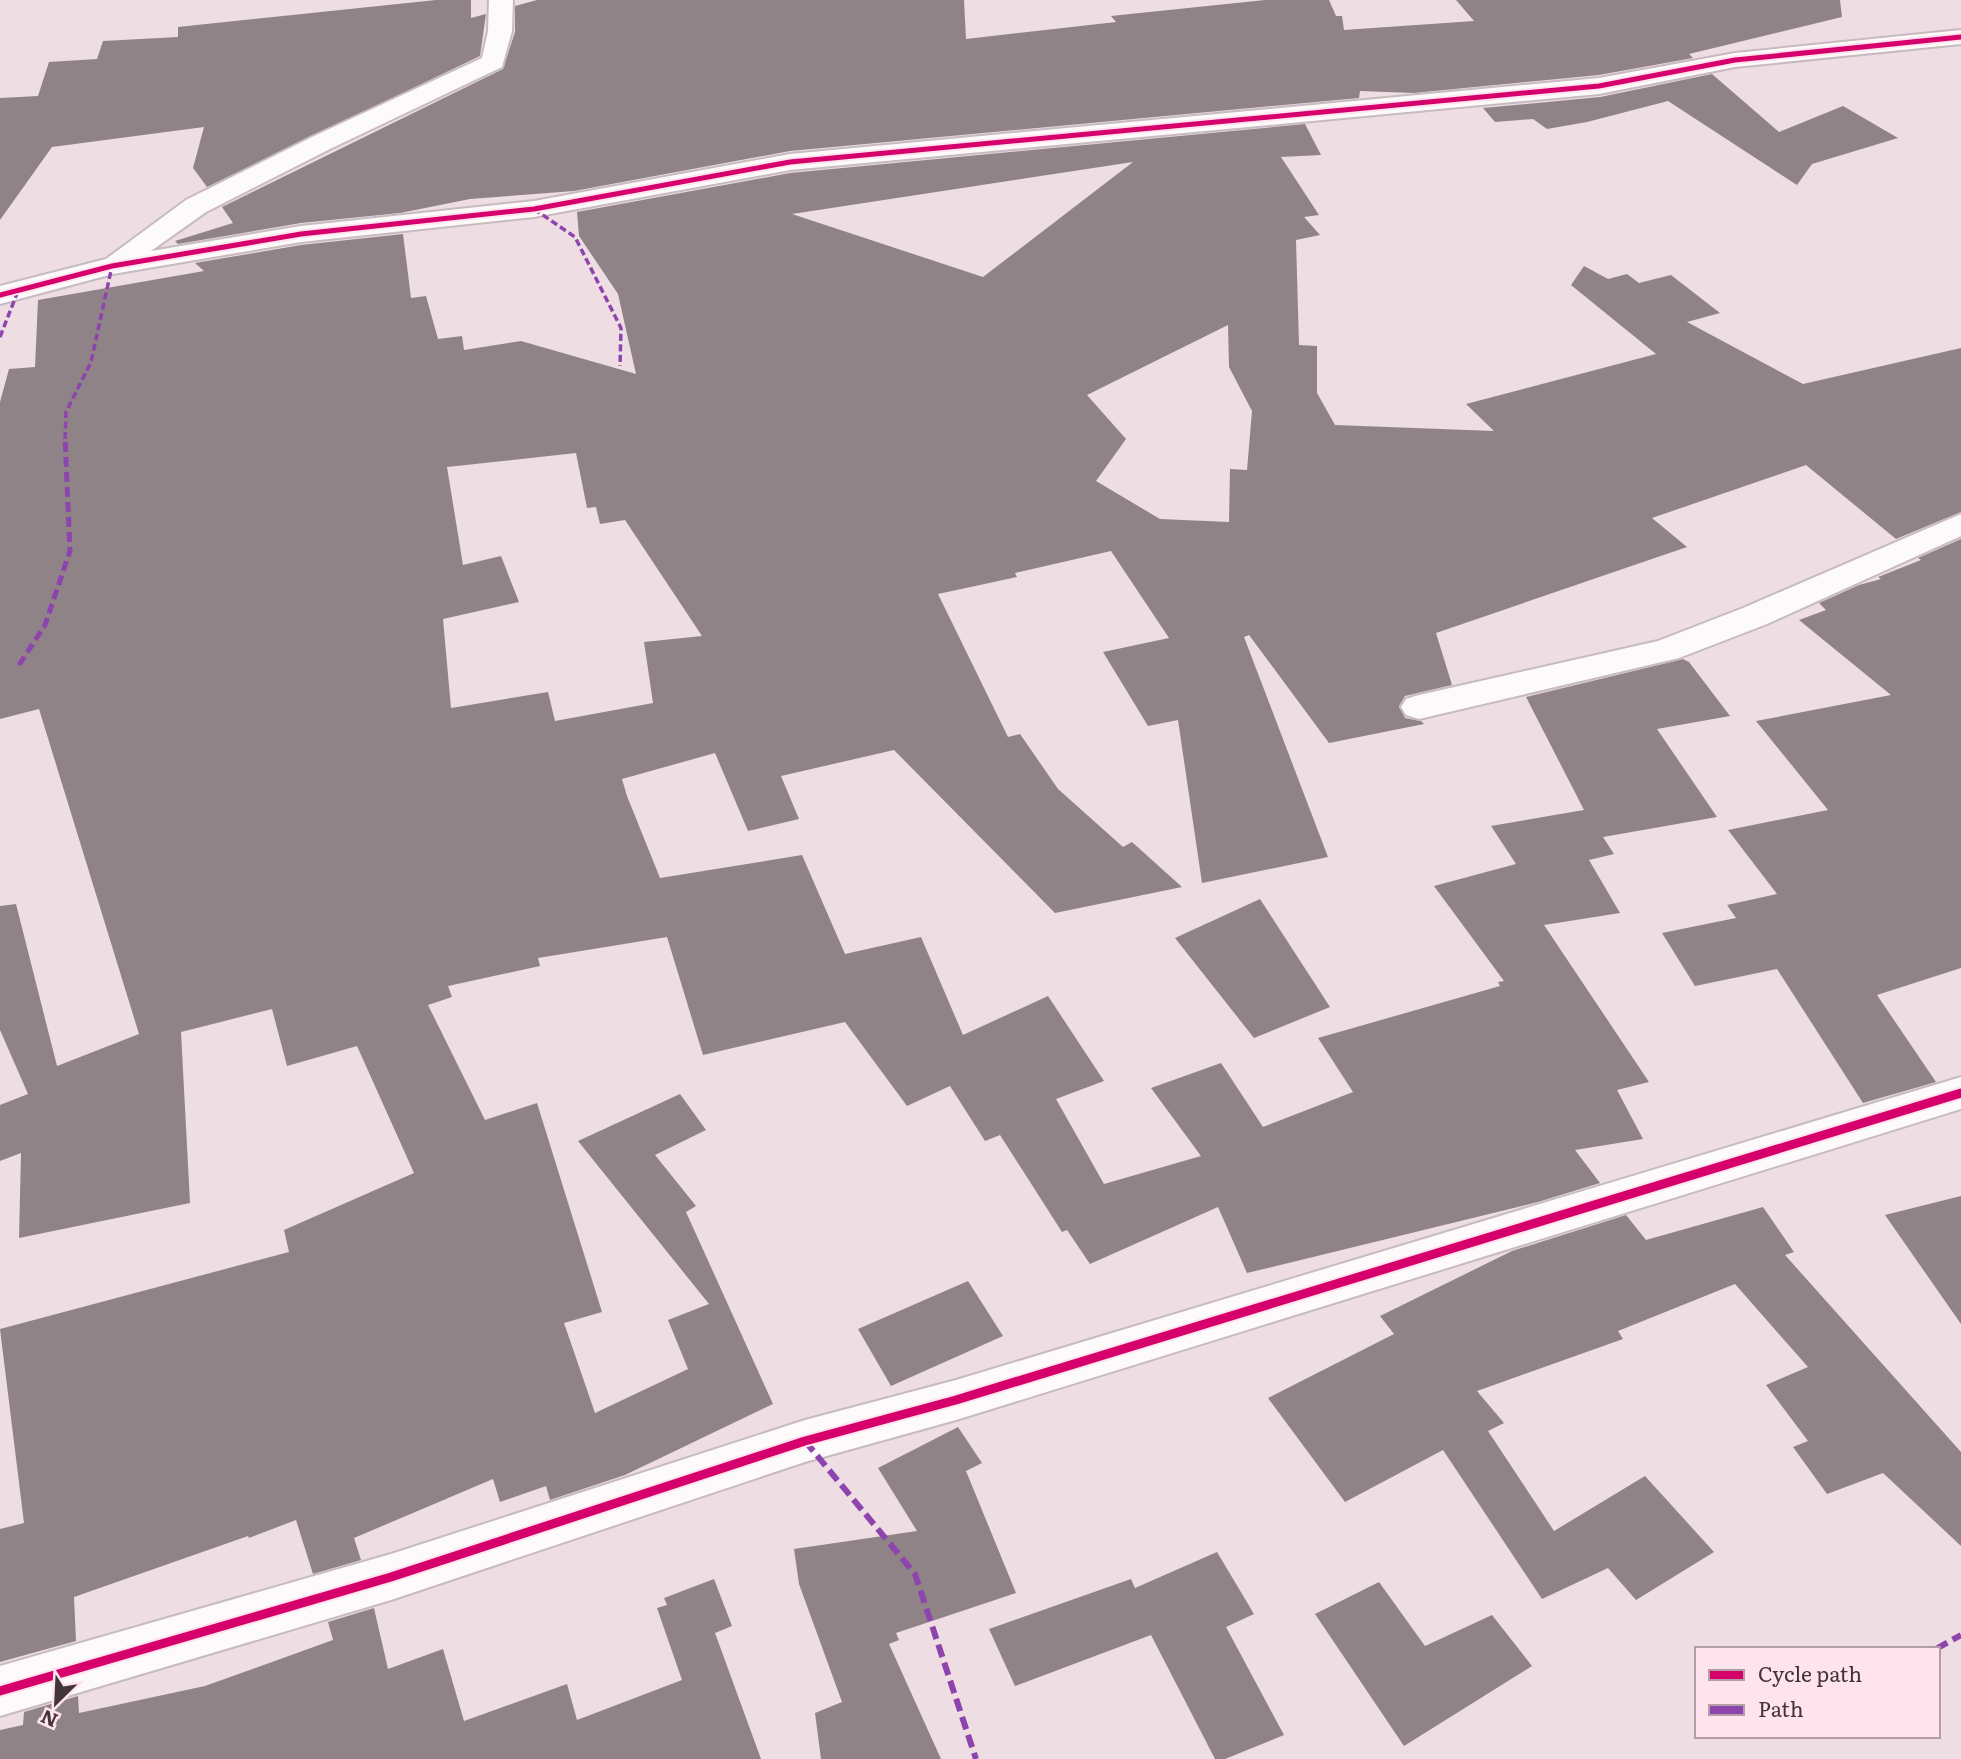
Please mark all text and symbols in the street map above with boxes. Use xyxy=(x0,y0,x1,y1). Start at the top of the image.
legend xyxy=(1695,1647,1940,1738)
text: Cycle path xyxy=(1758,1657,1862,1688)
north arrow xyxy=(21,1668,91,1738)
text: Path xyxy=(1758,1692,1804,1723)
text: N xyxy=(36,1703,62,1735)

